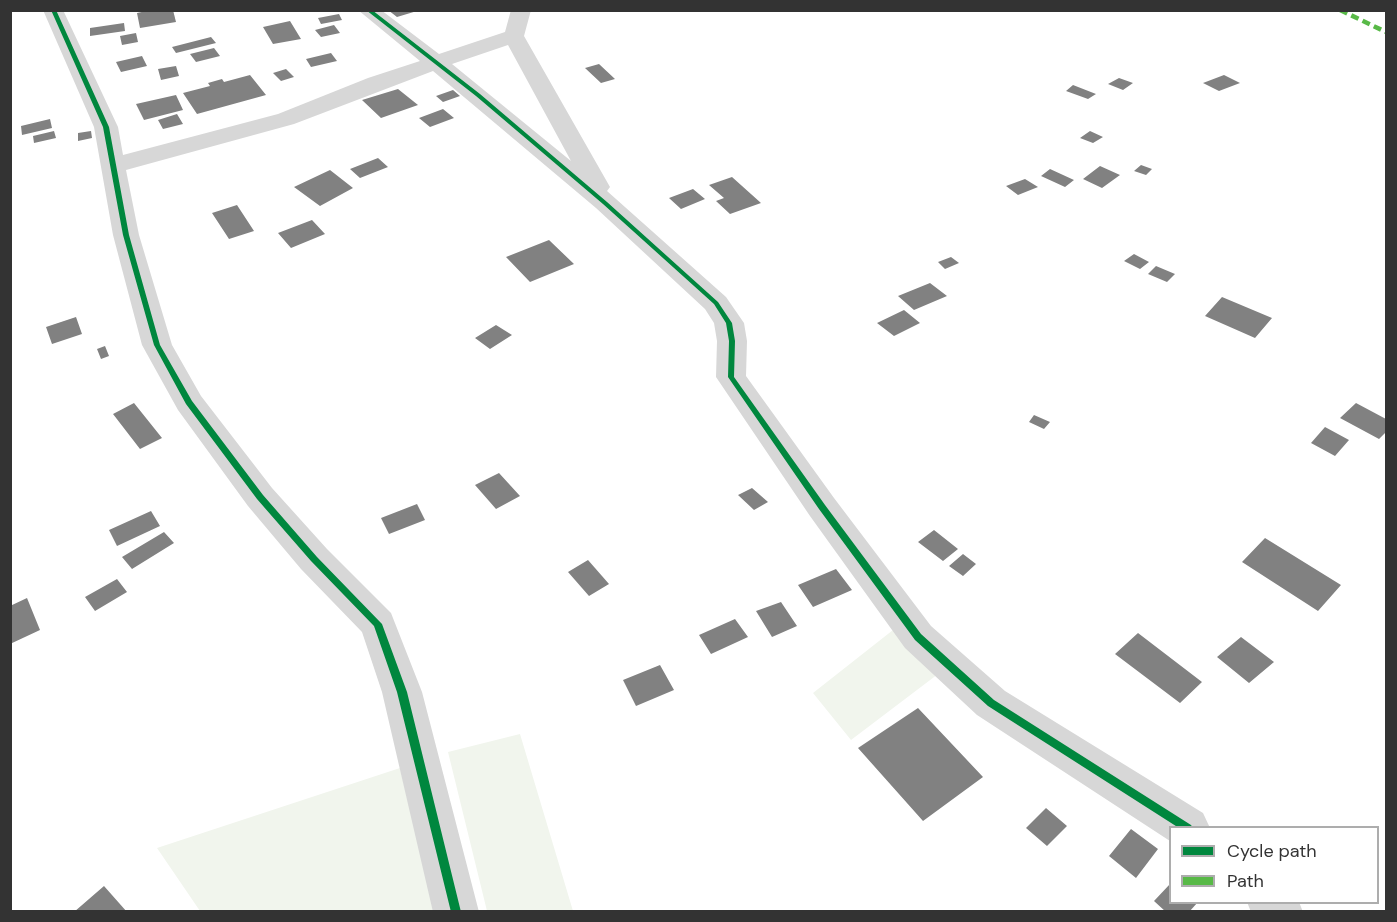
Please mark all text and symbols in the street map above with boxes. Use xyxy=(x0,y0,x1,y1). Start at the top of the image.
legend xyxy=(1169,826,1379,904)
text: Cycle path xyxy=(1227,839,1317,863)
text: Path xyxy=(1227,869,1264,893)

